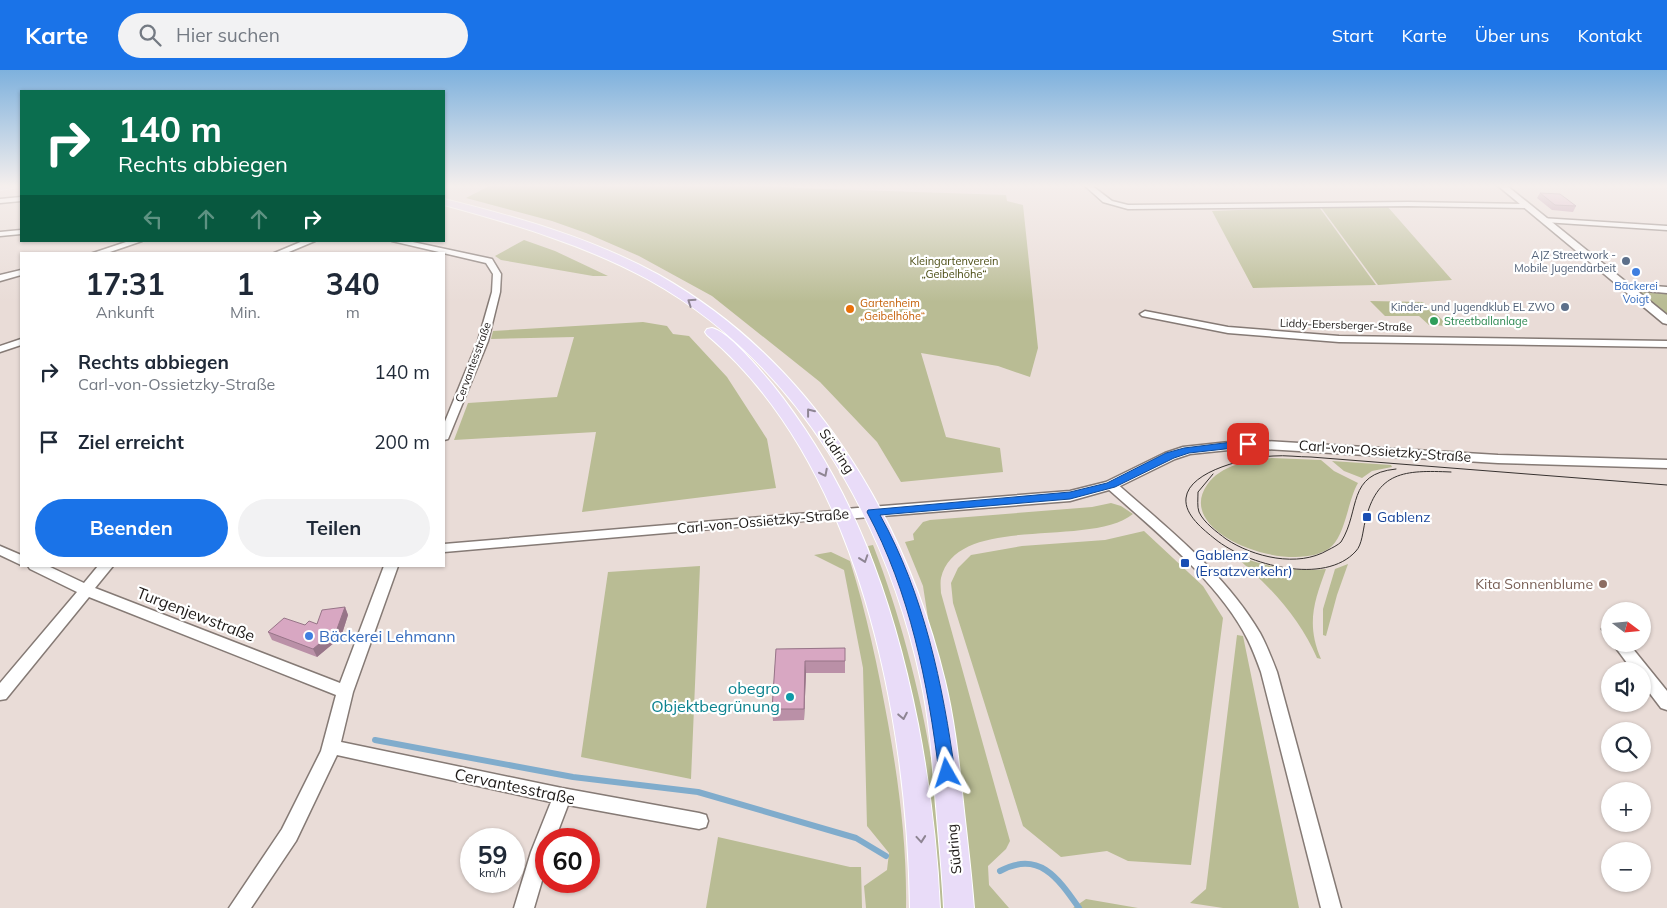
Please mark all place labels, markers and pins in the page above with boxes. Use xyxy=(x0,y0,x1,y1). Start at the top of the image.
place label: AJZ Streetwork - Mobile Jugendarbeit xyxy=(1514,248,1616,275)
marker: AJZ Streetwork - Mobile Jugendarbeit xyxy=(1620,255,1632,267)
marker: Bäckerei Voigt xyxy=(1630,266,1642,278)
place label: Bäckerei Voigt xyxy=(1614,279,1658,306)
place label: Gartenheim „Geibelhöhe“ xyxy=(860,296,925,323)
place label: Kinder- und Jugendklub EL ZWO xyxy=(1391,300,1555,314)
marker: Kinder- und Jugendklub EL ZWO xyxy=(1559,301,1571,313)
marker: Gartenheim „Geibelhöhe“ xyxy=(844,303,856,315)
place label: Streetballanlage xyxy=(1444,314,1528,328)
marker: Streetballanlage xyxy=(1428,315,1440,327)
pin xyxy=(1227,423,1269,465)
place label: Gablenz xyxy=(1377,508,1430,526)
marker: Gablenz xyxy=(1361,511,1373,523)
place label: Gablenz (Ersatzverkehr) xyxy=(1195,546,1293,580)
marker: Gablenz (Ersatzverkehr) xyxy=(1179,557,1191,569)
place label: Kita Sonnenblume xyxy=(1475,575,1593,593)
marker: Kita Sonnenblume xyxy=(1597,578,1609,590)
place label: Bäckerei Lehmann xyxy=(319,626,456,646)
marker: Bäckerei Lehmann xyxy=(303,630,315,642)
place label: obegro Objektbegrünung xyxy=(651,678,780,716)
marker: obegro Objektbegrünung xyxy=(784,691,796,703)

